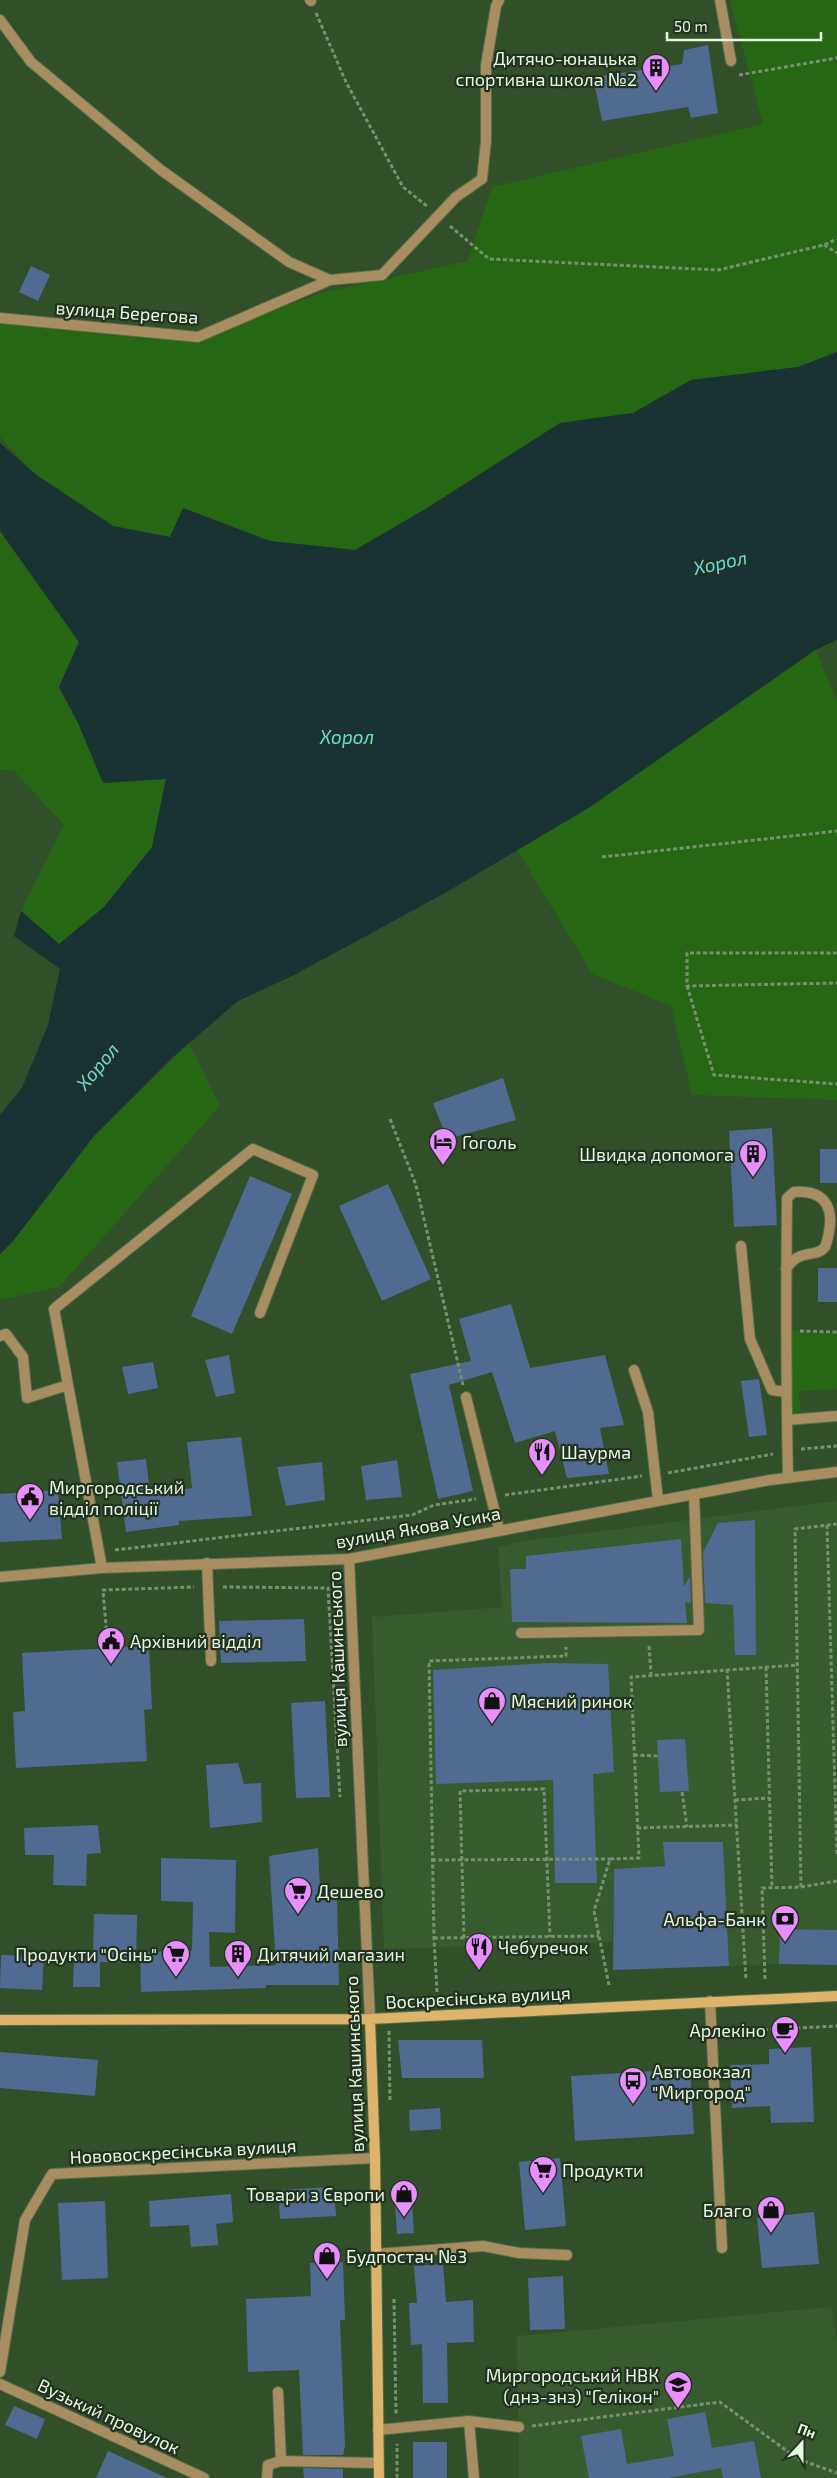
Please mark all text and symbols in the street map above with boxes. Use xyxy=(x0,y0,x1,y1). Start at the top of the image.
scale bar xyxy=(667,10,821,42)
text: 50 m xyxy=(674,17,708,35)
place label: Дитячо-юнацька спортивна школа №2 xyxy=(456,47,637,90)
building icon: Дитячо-юнацька спортивна школа №2 xyxy=(641,53,671,92)
street label: вулиця Берегова xyxy=(55,296,199,328)
water label: Хорол xyxy=(690,545,749,579)
water label: Хорол xyxy=(319,725,374,748)
water label: Хорол xyxy=(70,1038,123,1095)
hotel icon: Гоголь xyxy=(428,1127,458,1166)
place label: Гоголь xyxy=(462,1131,516,1153)
building icon: Швидка допомога xyxy=(738,1139,768,1178)
place label: Швидка допомога xyxy=(579,1143,734,1165)
restaurant icon: Шаурма xyxy=(527,1437,557,1476)
place label: Шаурма xyxy=(561,1441,631,1463)
place label: Миргородський відділ поліції xyxy=(49,1476,184,1519)
public building icon: Миргородський відділ поліції xyxy=(15,1482,45,1521)
street label: вулиця Якова Усика xyxy=(334,1502,502,1552)
street label: вулиця Кашинського xyxy=(323,1570,351,1748)
public building icon: Архівний відділ xyxy=(96,1626,126,1665)
place label: Архівний відділ xyxy=(130,1630,262,1652)
shop icon: Мясний ринок xyxy=(477,1686,507,1725)
place label: Мясний ринок xyxy=(511,1690,633,1712)
supermarket icon: Дешево xyxy=(283,1876,313,1915)
place label: Дешево xyxy=(317,1880,384,1902)
bank icon: Альфа-Банк xyxy=(770,1904,800,1943)
place label: Альфа-Банк xyxy=(664,1908,766,1930)
restaurant icon: Чебуречок xyxy=(464,1932,494,1971)
place label: Чебуречок xyxy=(498,1936,589,1958)
supermarket icon: Продукти "Осінь" xyxy=(161,1939,191,1978)
building icon: Дитячий магазин xyxy=(223,1939,253,1978)
place label: Продукти "Осінь" xyxy=(15,1943,157,1965)
place label: Дитячий магазин xyxy=(257,1943,405,1965)
street label: вулиця Кашинського xyxy=(340,1975,368,2153)
street label: Воскресінська вулиця xyxy=(385,1981,571,2013)
cafe icon: Арлекіно xyxy=(770,2015,800,2054)
place label: Арлекіно xyxy=(690,2019,766,2041)
place label: Автовокзал "Миргород" xyxy=(652,2060,751,2103)
bus stop icon: Автовокзал "Миргород" xyxy=(618,2066,648,2105)
street label: Нововоскресінська вулиця xyxy=(69,2134,297,2168)
supermarket icon: Продукти xyxy=(528,2155,558,2194)
place label: Продукти xyxy=(562,2159,644,2181)
shop icon: Товари з Європи xyxy=(389,2179,419,2218)
place label: Товари з Європи xyxy=(246,2183,385,2205)
shop icon: Благо xyxy=(756,2195,786,2234)
place label: Благо xyxy=(703,2199,752,2221)
shop icon: Будпостач №3 xyxy=(312,2241,342,2280)
place label: Будпостач №3 xyxy=(346,2245,467,2267)
place label: Миргородський НВК (днз-знз) "Гелікон" xyxy=(486,2364,659,2407)
school or university icon: Миргородський НВК (днз-знз) "Гелікон" xyxy=(663,2370,693,2409)
street label: Вузький провулок xyxy=(35,2374,184,2459)
north arrow xyxy=(777,2418,827,2468)
text: Пн xyxy=(795,2419,818,2442)

